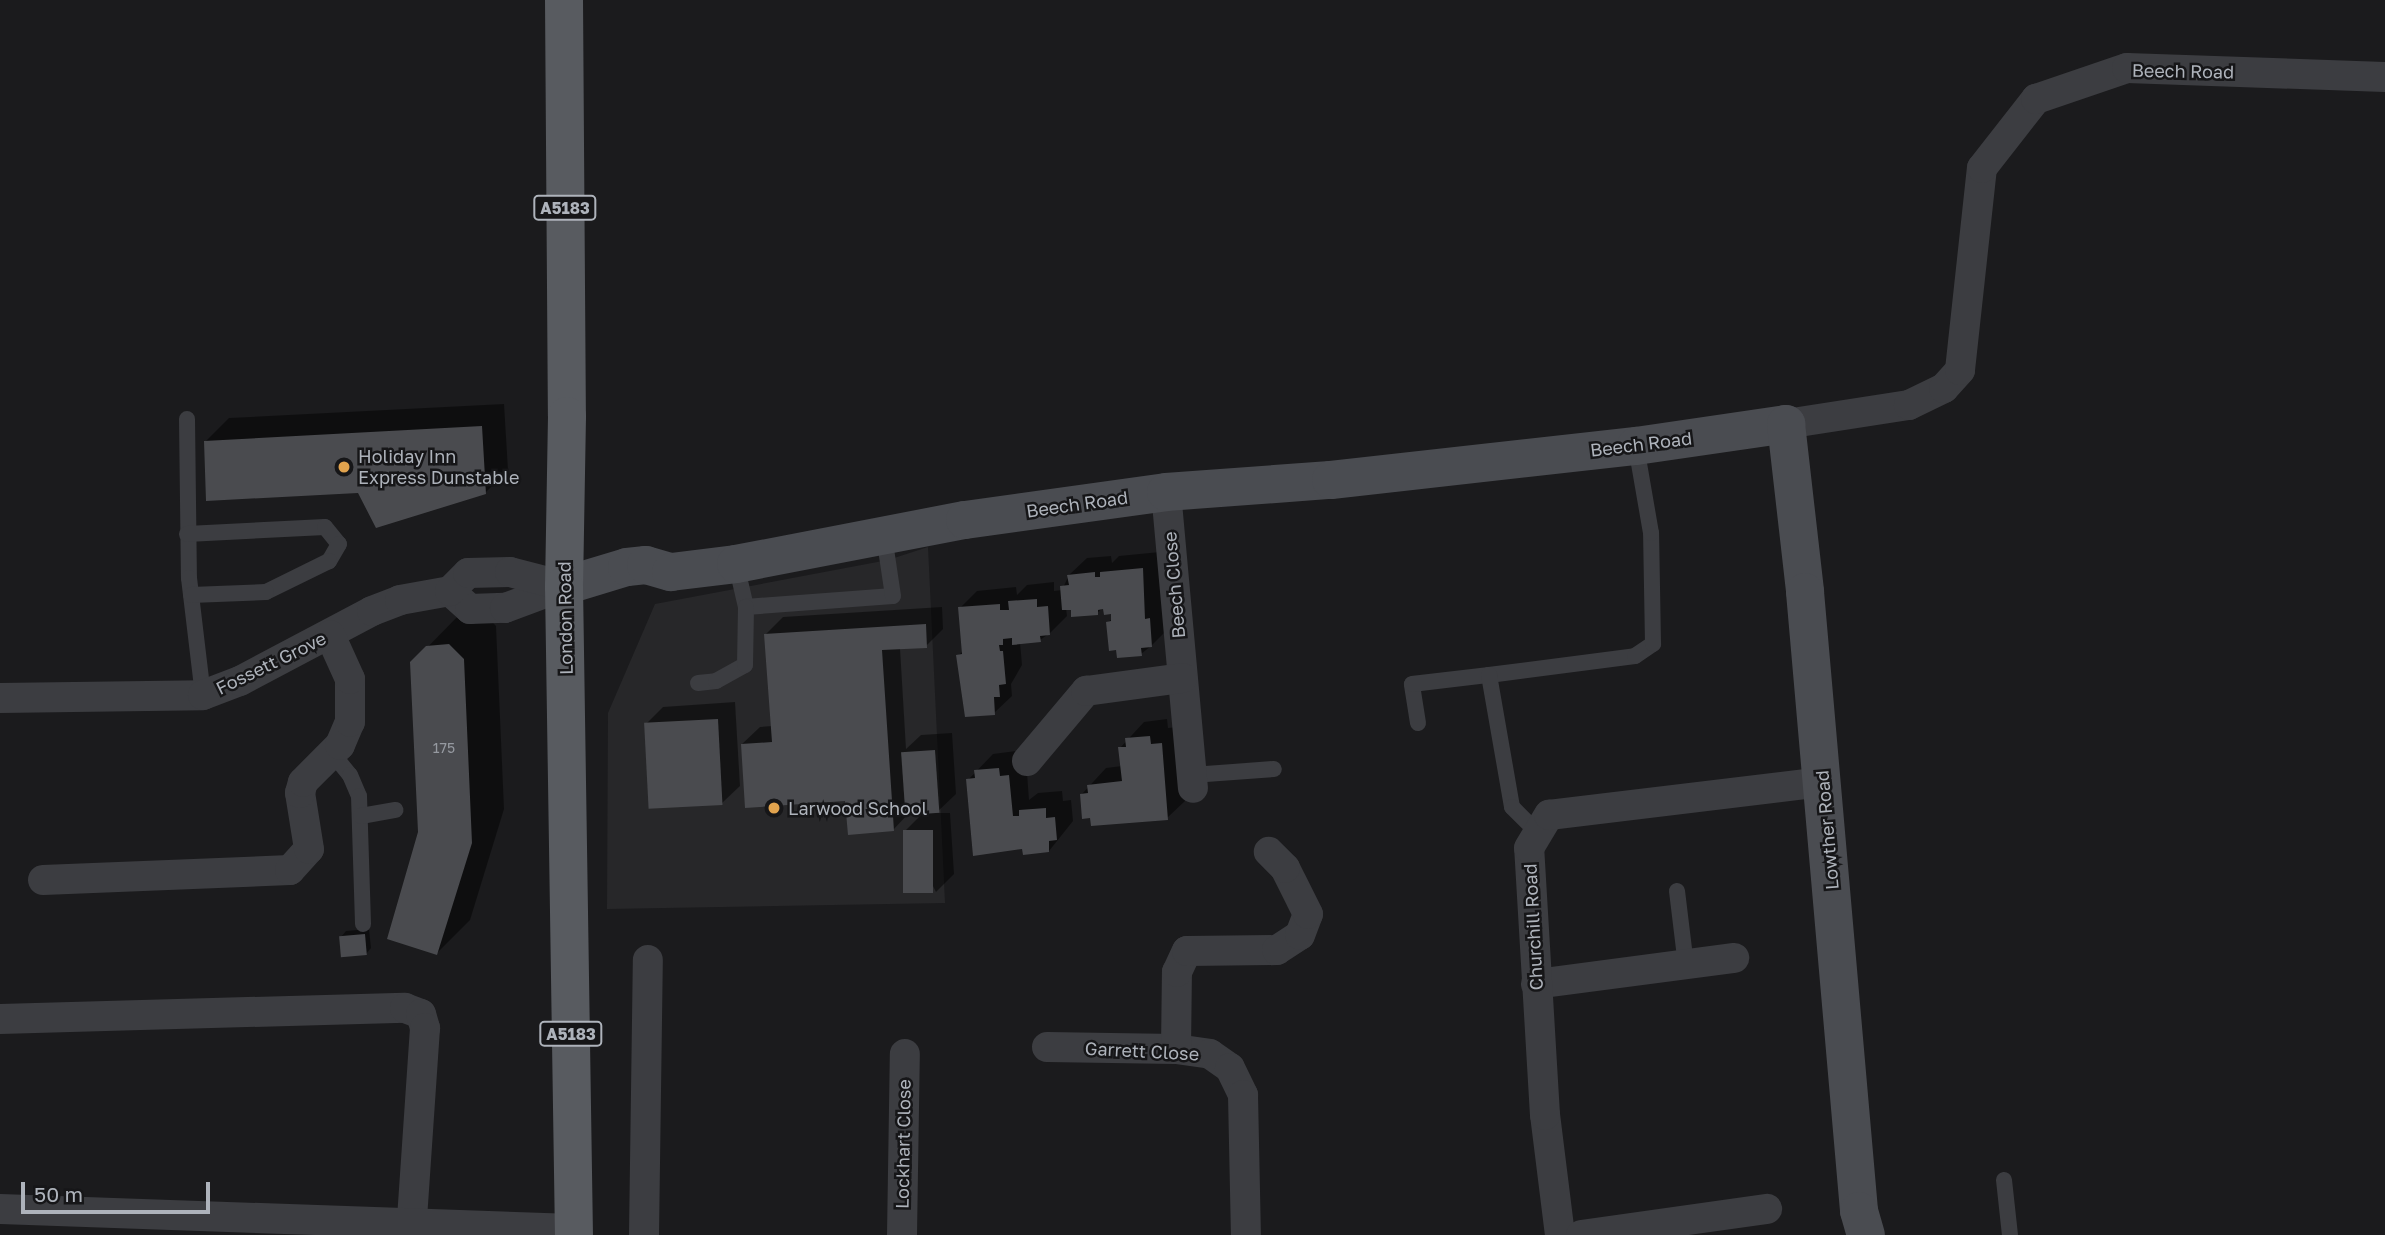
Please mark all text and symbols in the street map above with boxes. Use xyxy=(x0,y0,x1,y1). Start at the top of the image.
street label: Beech Road xyxy=(2132,59,2234,83)
road number: A5183 xyxy=(532,196,598,220)
street label: Beech Road xyxy=(1589,427,1693,461)
place label: Holiday Inn Express Dunstable xyxy=(358,446,519,489)
marker: Holiday Inn Express Dunstable xyxy=(336,459,352,475)
street label: Beech Road xyxy=(1025,486,1129,522)
street label: Beech Close xyxy=(1159,531,1189,639)
street label: London Road xyxy=(553,561,577,675)
street label: Fossett Grove xyxy=(212,627,330,699)
house number: 175 xyxy=(433,740,455,756)
street label: Lowther Road xyxy=(1811,769,1843,891)
place label: Larwood School xyxy=(788,797,927,819)
marker: Larwood School xyxy=(766,800,782,816)
street label: Churchill Road xyxy=(1519,863,1547,991)
road number: A5183 xyxy=(538,1022,604,1046)
street label: Garrett Close xyxy=(1084,1037,1200,1065)
street label: Lockhart Close xyxy=(891,1079,915,1209)
scale bar xyxy=(24,1168,214,1212)
text: 50 m xyxy=(34,1181,83,1207)

